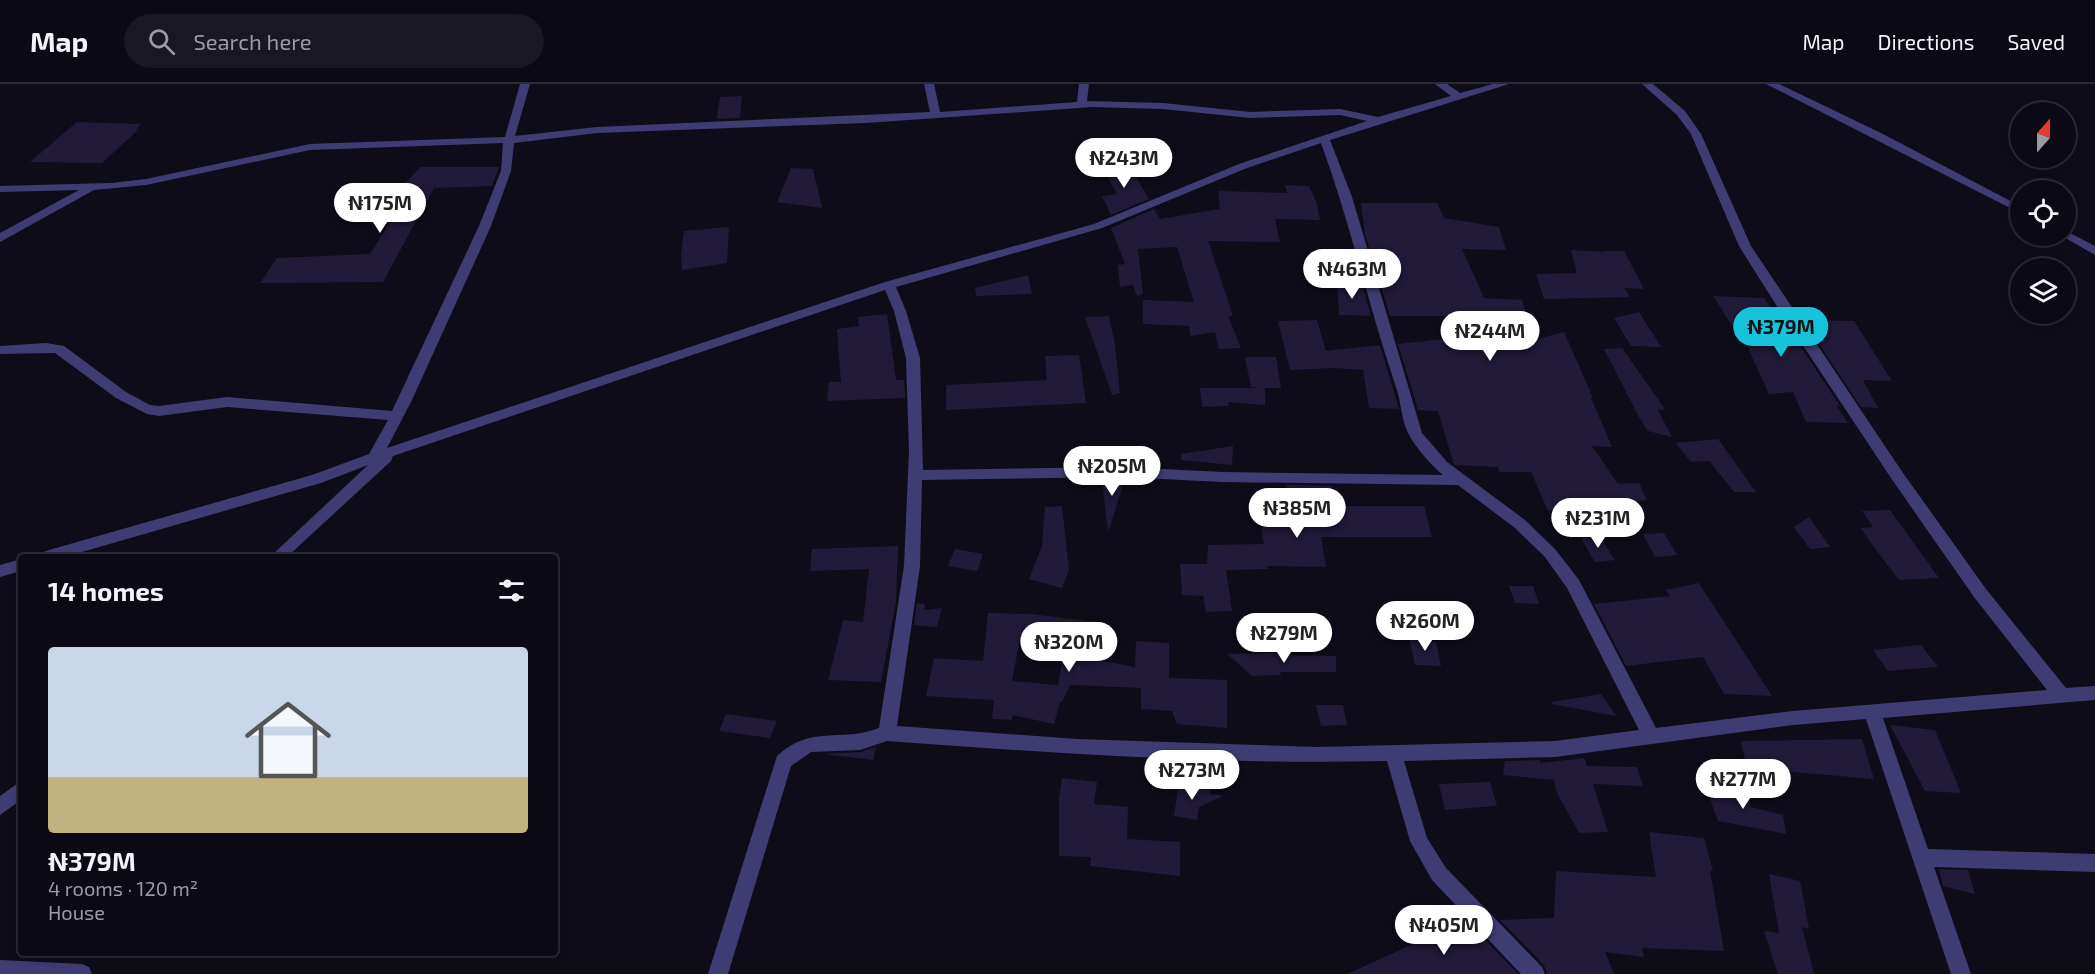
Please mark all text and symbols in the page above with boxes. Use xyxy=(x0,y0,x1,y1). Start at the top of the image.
search box xyxy=(124,14,544,68)
text: Map xyxy=(30,24,88,58)
icon: search xyxy=(145,25,178,58)
text: Search here xyxy=(193,28,312,54)
text: Map xyxy=(1802,29,1845,54)
text: Directions xyxy=(1878,29,1974,54)
text: Saved xyxy=(2007,29,2065,54)
north arrow xyxy=(2010,102,2076,168)
map controls xyxy=(2010,102,2076,324)
pin: ₦243M xyxy=(1082,138,1166,189)
text: ₦243M xyxy=(1089,145,1159,169)
button: locate xyxy=(2010,180,2076,246)
pin: ₦175M xyxy=(338,183,422,234)
text: ₦175M xyxy=(348,190,412,214)
pin: ₦463M xyxy=(1310,249,1394,300)
text: ₦463M xyxy=(1317,256,1387,280)
button: layers xyxy=(2010,258,2076,324)
pin: ₦379M xyxy=(1739,307,1823,358)
pin: ₦244M xyxy=(1448,311,1532,362)
text: ₦379M xyxy=(1747,314,1815,338)
text: ₦244M xyxy=(1455,318,1525,342)
pin: ₦205M xyxy=(1070,446,1154,497)
text: ₦205M xyxy=(1077,453,1147,477)
pin: ₦385M xyxy=(1255,488,1339,539)
text: ₦385M xyxy=(1263,495,1331,519)
pin: ₦231M xyxy=(1556,498,1640,549)
text: ₦231M xyxy=(1565,505,1631,529)
icon: filters xyxy=(495,574,528,607)
text: 14 homes xyxy=(48,575,164,606)
pin: ₦260M xyxy=(1383,601,1467,652)
text: ₦260M xyxy=(1390,608,1460,632)
pin: ₦279M xyxy=(1242,613,1326,664)
text: ₦279M xyxy=(1250,620,1318,644)
pin: ₦320M xyxy=(1027,622,1111,673)
text: ₦320M xyxy=(1034,629,1104,653)
icon: home xyxy=(234,686,342,794)
pin: ₦273M xyxy=(1150,750,1234,801)
text: ₦273M xyxy=(1158,757,1226,781)
pin: ₦277M xyxy=(1701,759,1785,810)
text: ₦277M xyxy=(1710,766,1776,790)
text: ₦379M xyxy=(48,845,136,876)
text: 4 rooms · 120 m² xyxy=(48,876,198,900)
text: House xyxy=(48,900,105,924)
pin: ₦405M xyxy=(1402,905,1486,956)
text: ₦405M xyxy=(1409,912,1479,936)

